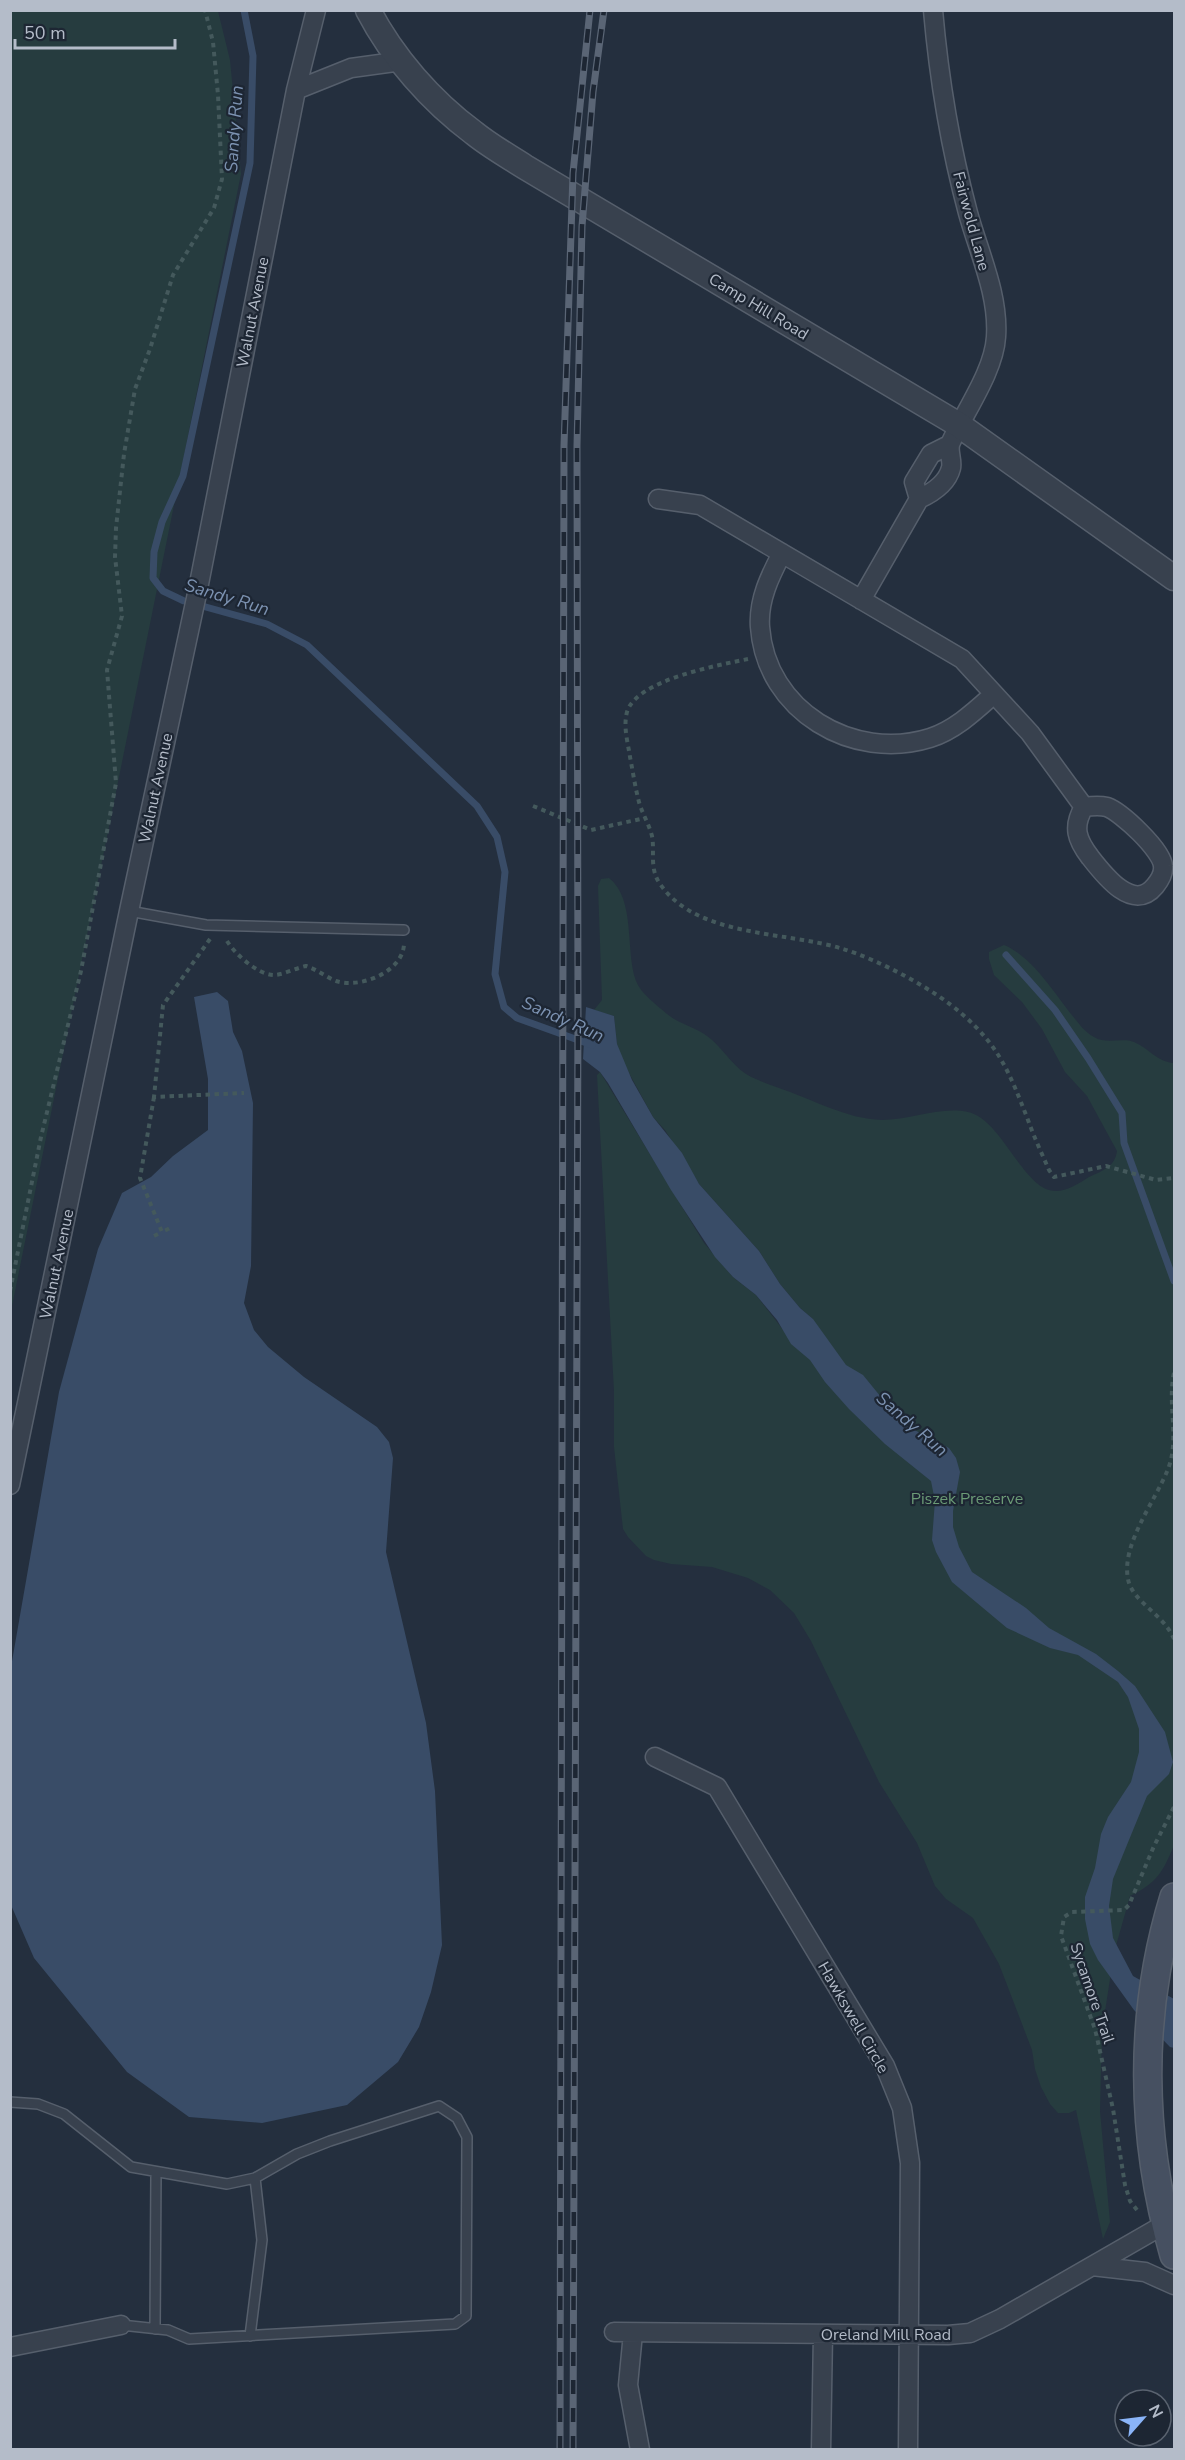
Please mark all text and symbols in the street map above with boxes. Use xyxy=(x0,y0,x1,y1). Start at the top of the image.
scale bar xyxy=(15,12,176,50)
text: 50 m xyxy=(24,21,66,45)
water label: Sandy Run xyxy=(219,84,249,174)
street label: Fairwold Lane xyxy=(947,169,995,273)
street label: Walnut Avenue xyxy=(231,255,274,369)
street label: Camp Hill Road xyxy=(704,268,813,345)
water label: Sandy Run xyxy=(182,573,272,621)
street label: Walnut Avenue xyxy=(134,731,178,845)
water label: Sandy Run xyxy=(518,990,608,1048)
street label: Walnut Avenue xyxy=(35,1207,79,1321)
water label: Sandy Run xyxy=(871,1386,953,1462)
park label: Piszek Preserve xyxy=(911,1488,1023,1510)
street label: Sycamore Trail xyxy=(1064,1940,1120,2047)
street label: Hawkswell Circle xyxy=(812,1958,894,2077)
street label: Oreland Mill Road xyxy=(821,2324,951,2346)
north arrow xyxy=(1113,2388,1173,2448)
text: N xyxy=(1143,2401,1168,2422)

